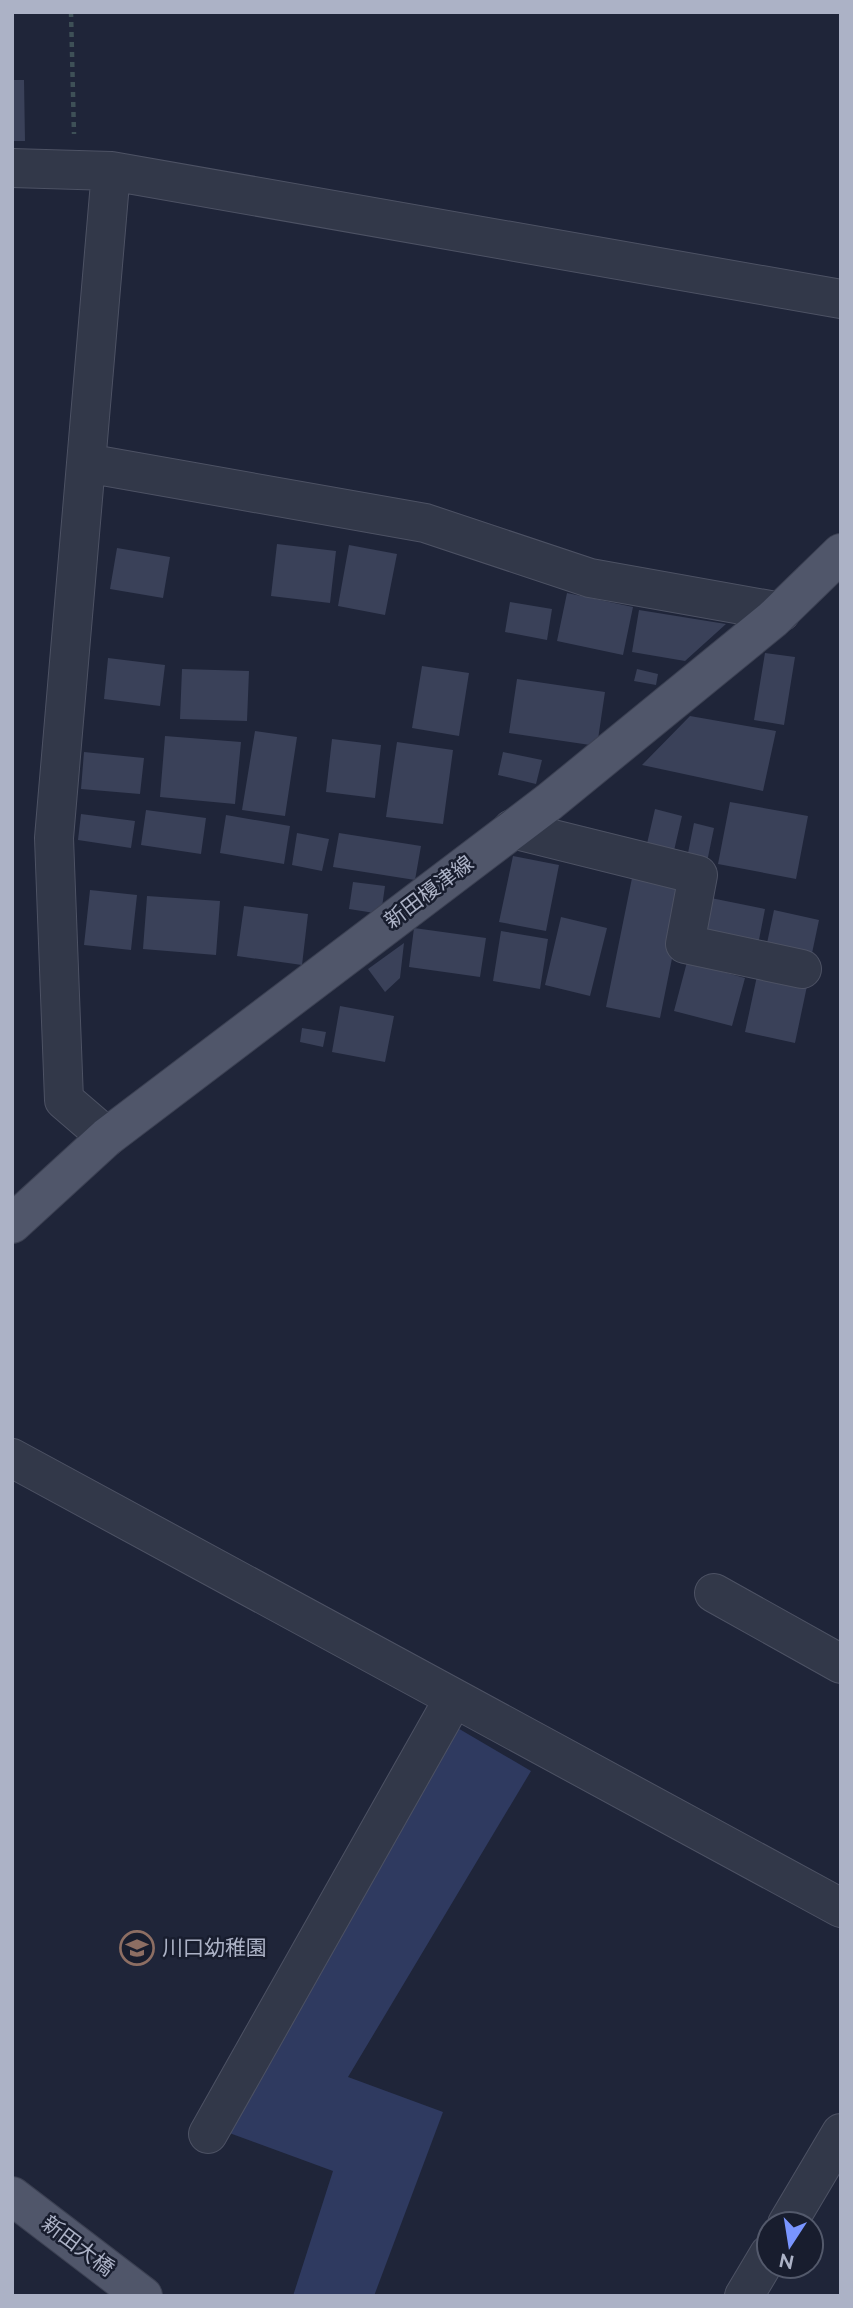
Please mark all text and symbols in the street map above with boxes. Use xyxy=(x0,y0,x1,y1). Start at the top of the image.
street label: 新田榎津線 xyxy=(379,850,478,933)
school or university icon: 川口幼稚園 xyxy=(118,1929,156,1967)
place label: 川口幼稚園 xyxy=(162,1935,267,1960)
street label: 新田大橋 xyxy=(37,2210,119,2281)
north arrow xyxy=(755,2210,825,2280)
text: N xyxy=(777,2249,796,2274)

